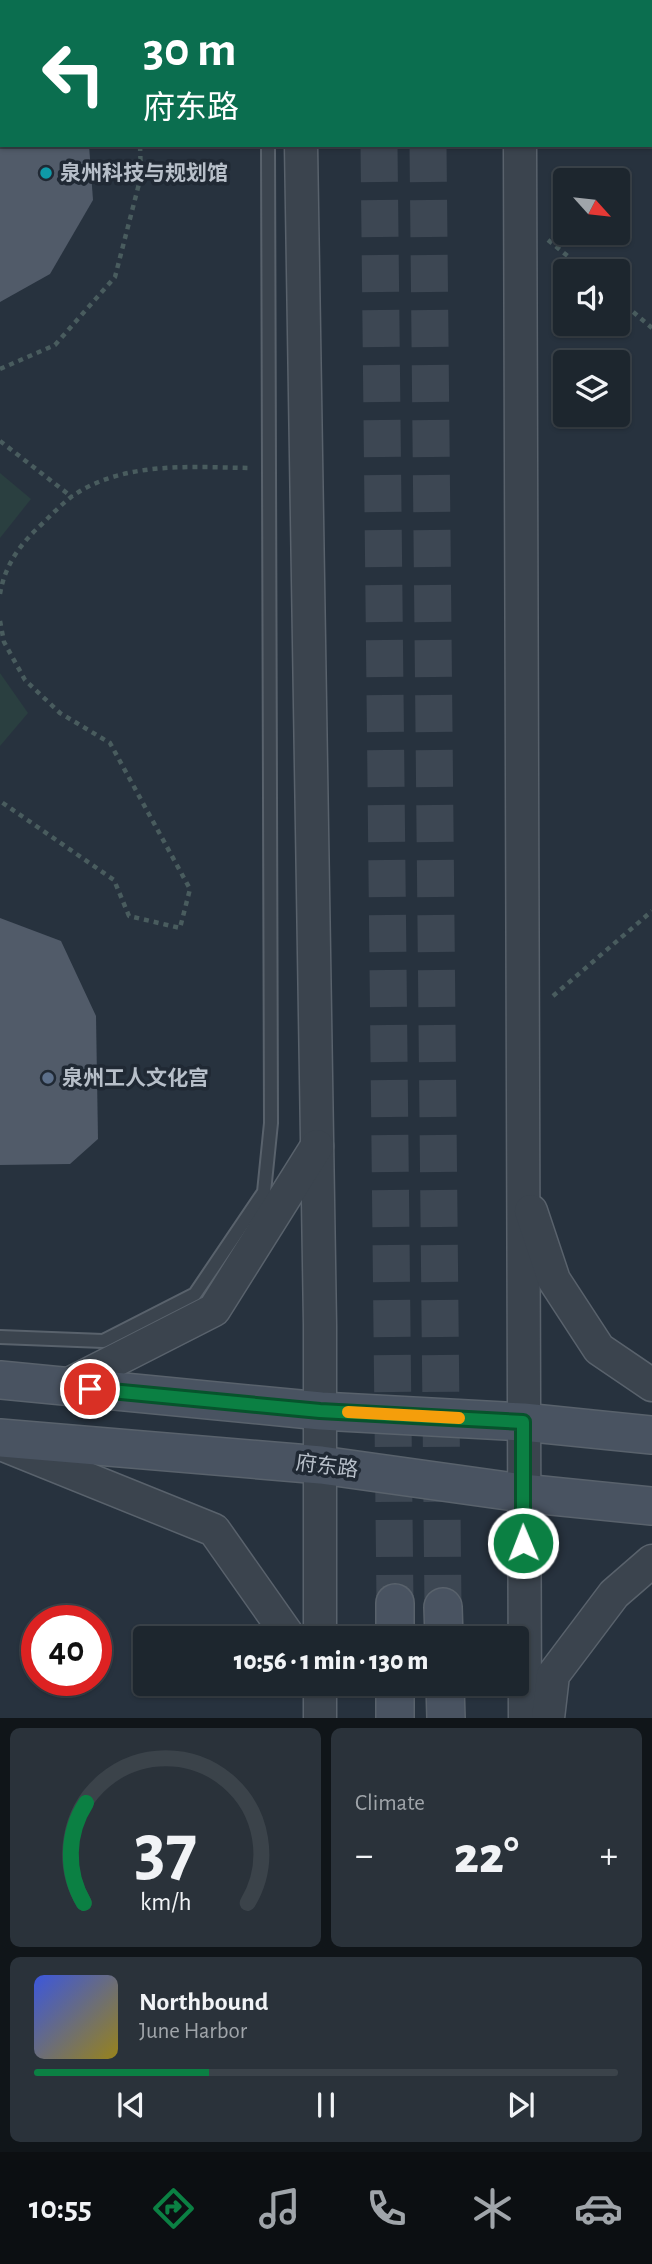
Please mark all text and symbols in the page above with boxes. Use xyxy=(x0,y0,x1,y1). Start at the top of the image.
text: 30 m xyxy=(143,26,237,75)
icon: left xyxy=(28,28,119,119)
text: 府东路 xyxy=(143,92,239,124)
place label: 泉州科技与规划馆 xyxy=(60,162,228,184)
marker: 泉州科技与规划馆 xyxy=(38,165,54,181)
north arrow xyxy=(553,168,630,245)
map controls xyxy=(553,168,630,427)
button: sound xyxy=(553,259,630,336)
button: layers xyxy=(553,350,630,427)
place label: 泉州工人文化宫 xyxy=(62,1066,209,1089)
marker: 泉州工人文化宫 xyxy=(40,1070,56,1086)
pin xyxy=(60,1359,120,1419)
icon: arrive xyxy=(71,1370,109,1408)
street label: 府东路 xyxy=(294,1451,360,1481)
position arrow xyxy=(486,1506,560,1580)
speed limit sign: 40 xyxy=(21,1605,112,1696)
text: 10:56 · 1 min · 130 m xyxy=(234,1648,428,1674)
text: Climate xyxy=(355,1792,425,1815)
text: 37 xyxy=(134,1816,197,1889)
text: 22° xyxy=(454,1830,519,1882)
text: − xyxy=(355,1837,373,1875)
text: + xyxy=(600,1837,618,1875)
text: km/h xyxy=(140,1890,191,1915)
text: Northbound xyxy=(139,1989,268,2015)
text: June Harbor xyxy=(139,2020,247,2043)
icon: previous xyxy=(112,2086,150,2124)
icon: pause xyxy=(307,2086,345,2124)
icon: next xyxy=(502,2086,540,2124)
icon: directions xyxy=(149,2184,198,2233)
icon: music xyxy=(255,2184,304,2233)
icon: phone xyxy=(362,2184,411,2233)
icon: climate xyxy=(468,2184,517,2233)
icon: car xyxy=(574,2184,623,2233)
text: 10:55 xyxy=(29,2192,92,2224)

